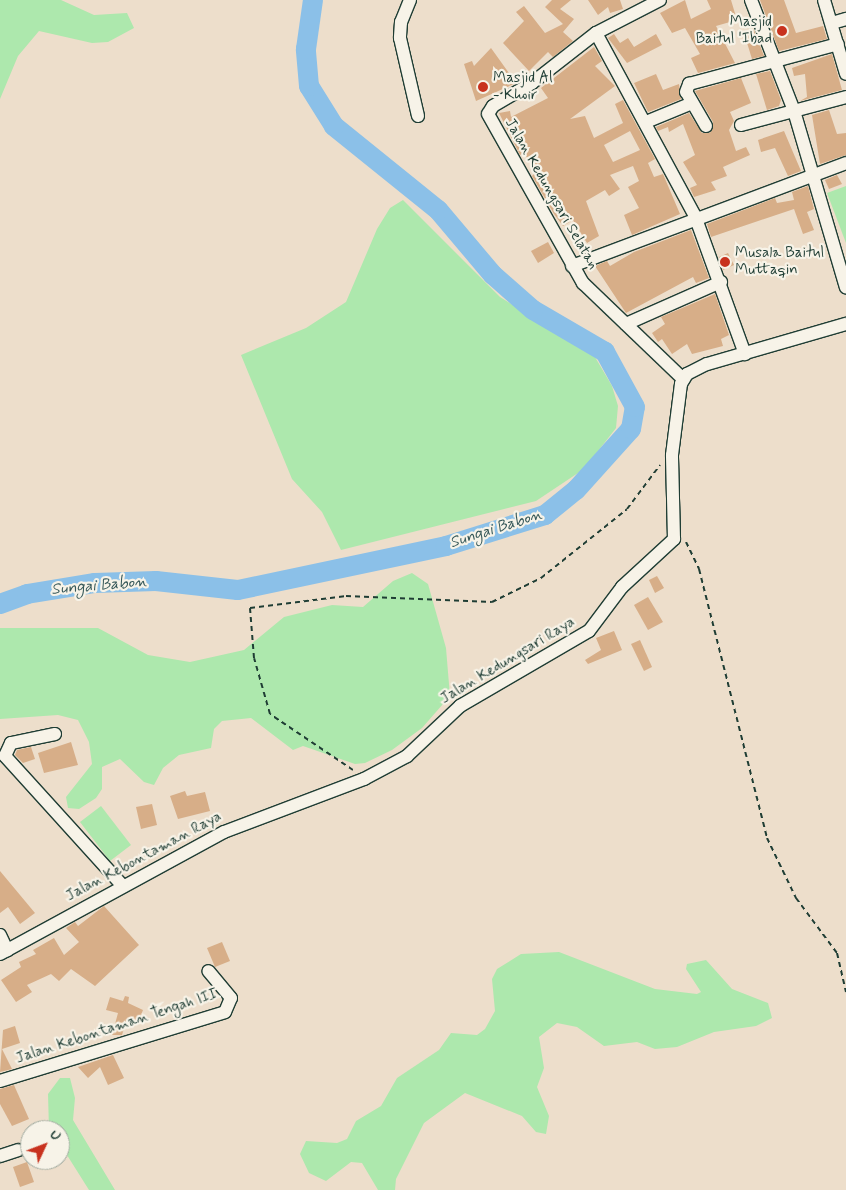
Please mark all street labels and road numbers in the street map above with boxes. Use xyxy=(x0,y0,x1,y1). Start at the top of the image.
street label: Jalan Kedungsari Selatan xyxy=(500,115,602,273)
street label: Jalan Kedungsari Raya xyxy=(437,614,579,708)
street label: Jalan Kebontaman Raya xyxy=(63,808,225,906)
street label: Jalan Kebontaman Tengah III xyxy=(14,986,220,1068)

